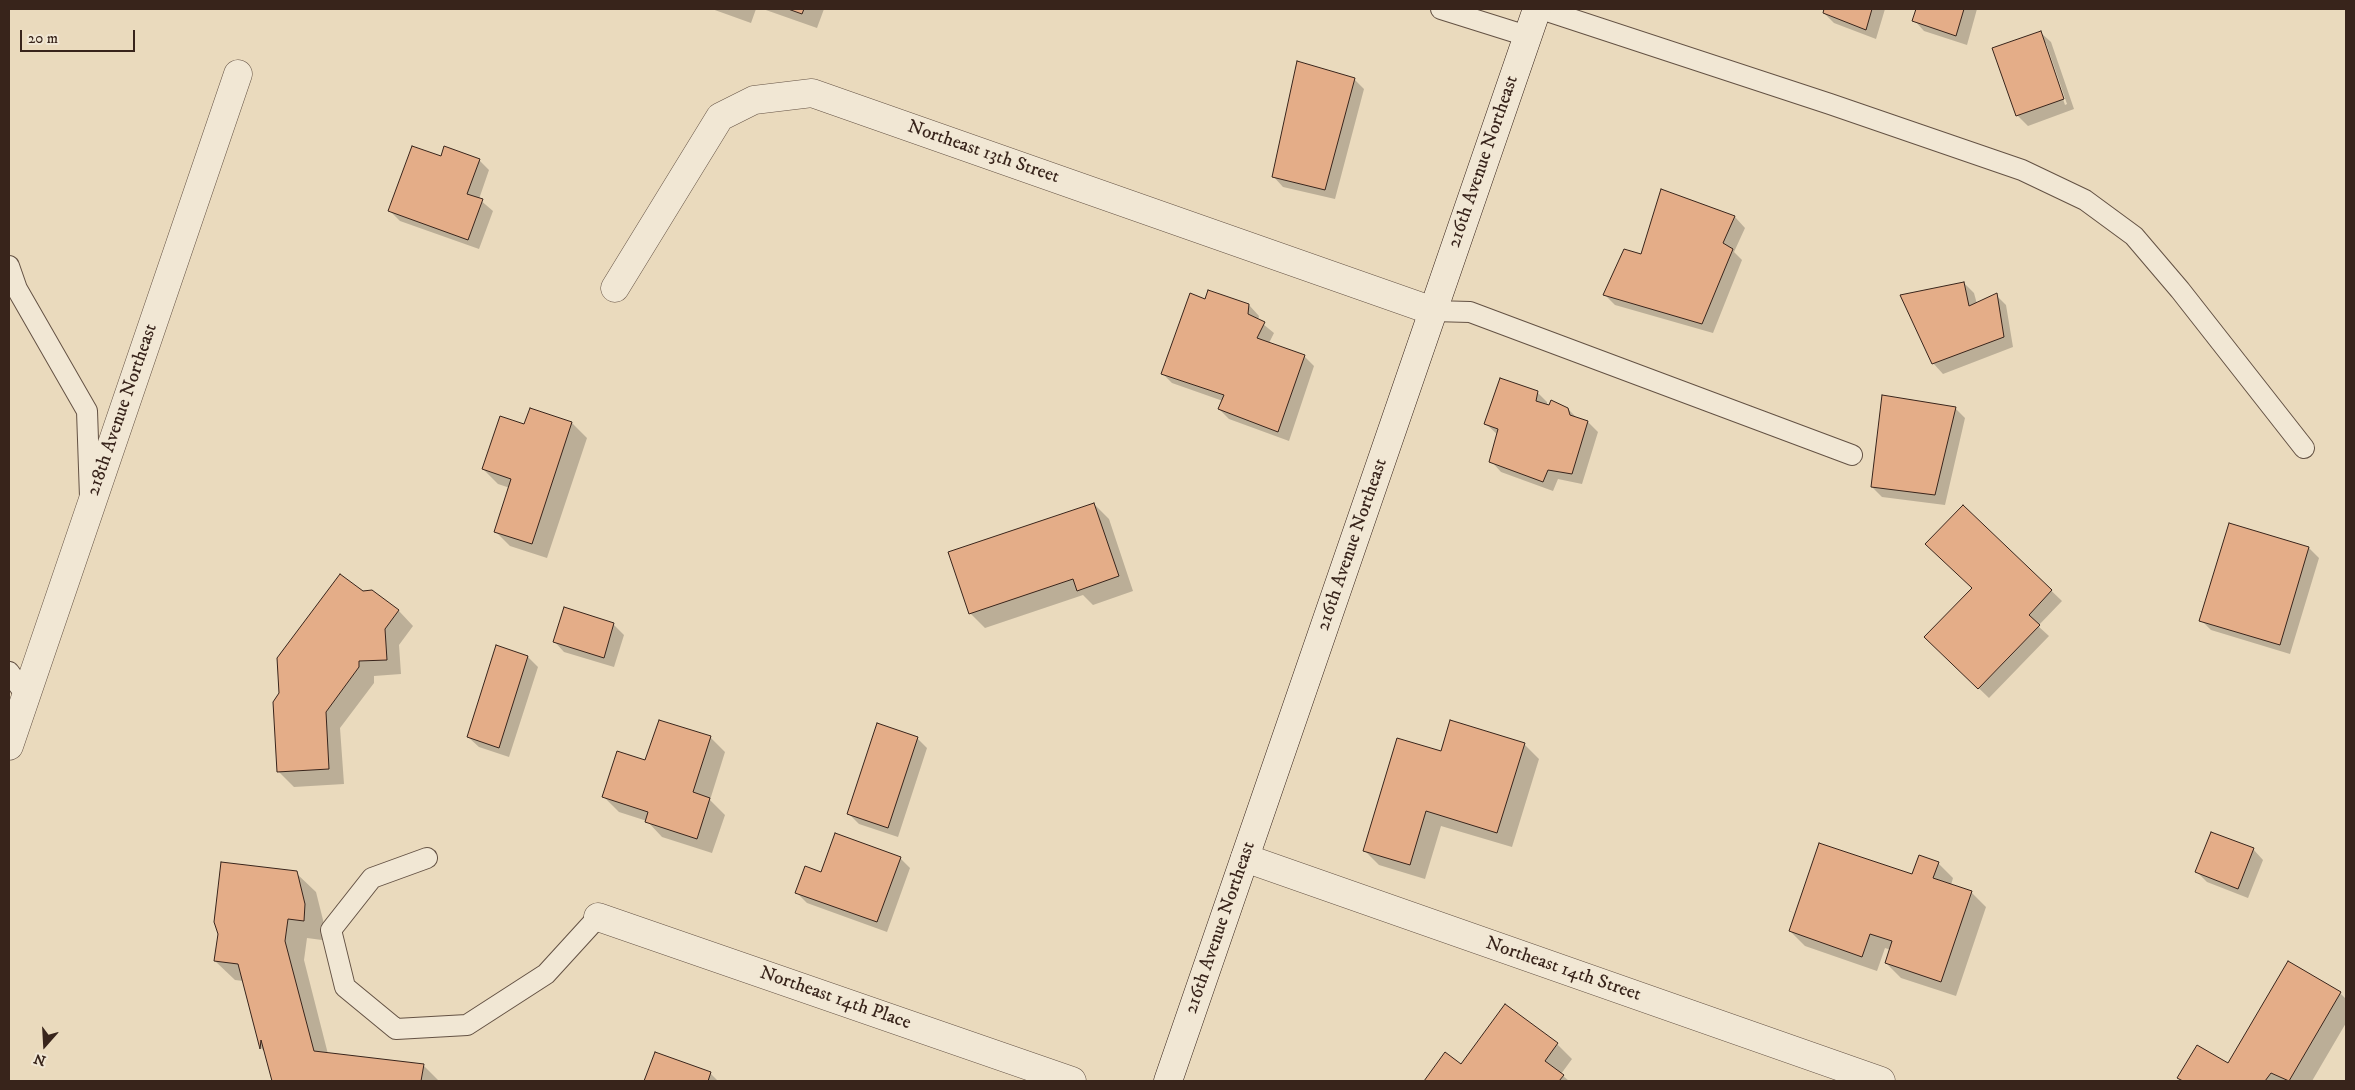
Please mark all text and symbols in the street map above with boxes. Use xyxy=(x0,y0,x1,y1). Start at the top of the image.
scale bar xyxy=(22,20,138,52)
text: 20 m xyxy=(28,29,58,48)
street label: 216th Avenue Northeast xyxy=(1444,73,1524,251)
street label: Northeast 13th Street xyxy=(904,116,1062,190)
street label: 218th Avenue Northeast xyxy=(83,321,163,499)
street label: 216th Avenue Northeast xyxy=(1313,456,1393,634)
street label: 216th Avenue Northeast xyxy=(1181,839,1261,1017)
street label: Northeast 14th Street xyxy=(1482,933,1644,1007)
street label: Northeast 14th Place xyxy=(756,962,914,1036)
north arrow xyxy=(20,1020,70,1070)
text: N xyxy=(32,1049,48,1070)

